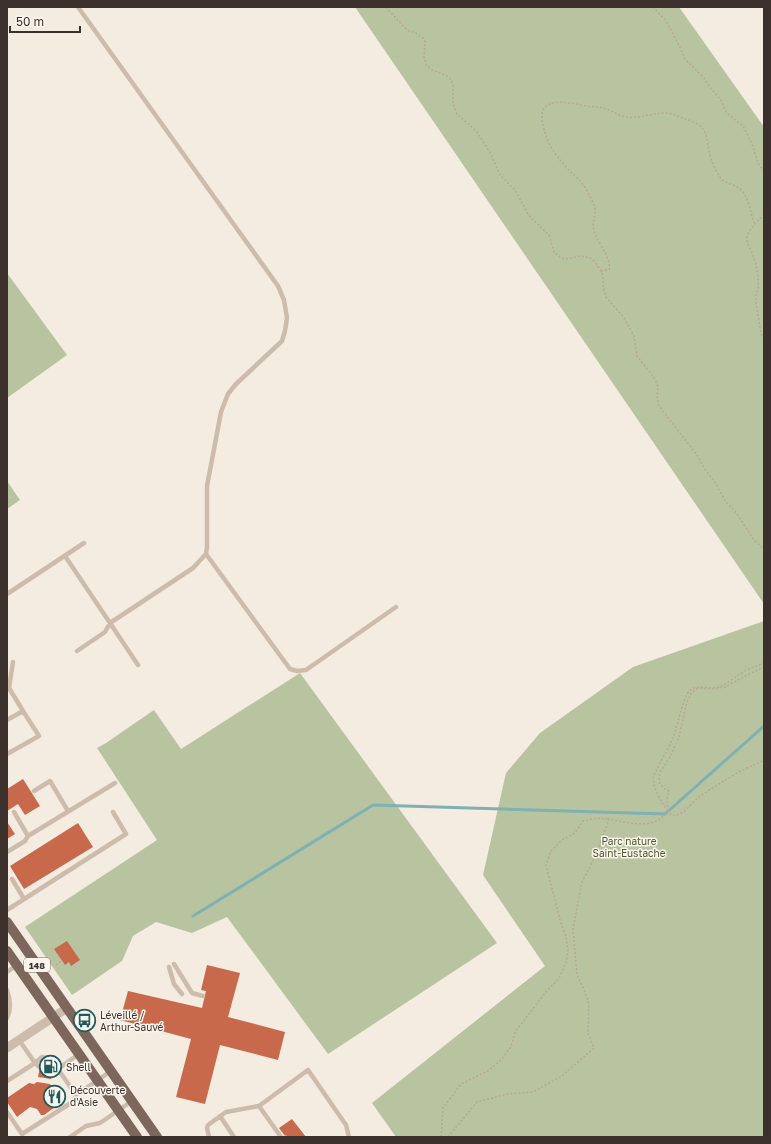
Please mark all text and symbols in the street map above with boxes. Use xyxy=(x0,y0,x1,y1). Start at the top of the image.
scale bar xyxy=(10,8,80,34)
text: 50 m xyxy=(16,14,44,29)
park label: Parc nature Saint-Eustache xyxy=(593,835,666,859)
road number: 148 xyxy=(24,958,50,972)
bus stop icon: Léveillé / Arthur-Sauvé xyxy=(71,1008,97,1034)
place label: Léveillé / Arthur-Sauvé xyxy=(100,1009,164,1033)
fuel station icon: Shell xyxy=(37,1054,63,1080)
place label: Shell xyxy=(66,1061,91,1073)
restaurant icon: Découverte d'Asie xyxy=(41,1083,67,1109)
place label: Découverte d'Asie xyxy=(70,1084,126,1108)

